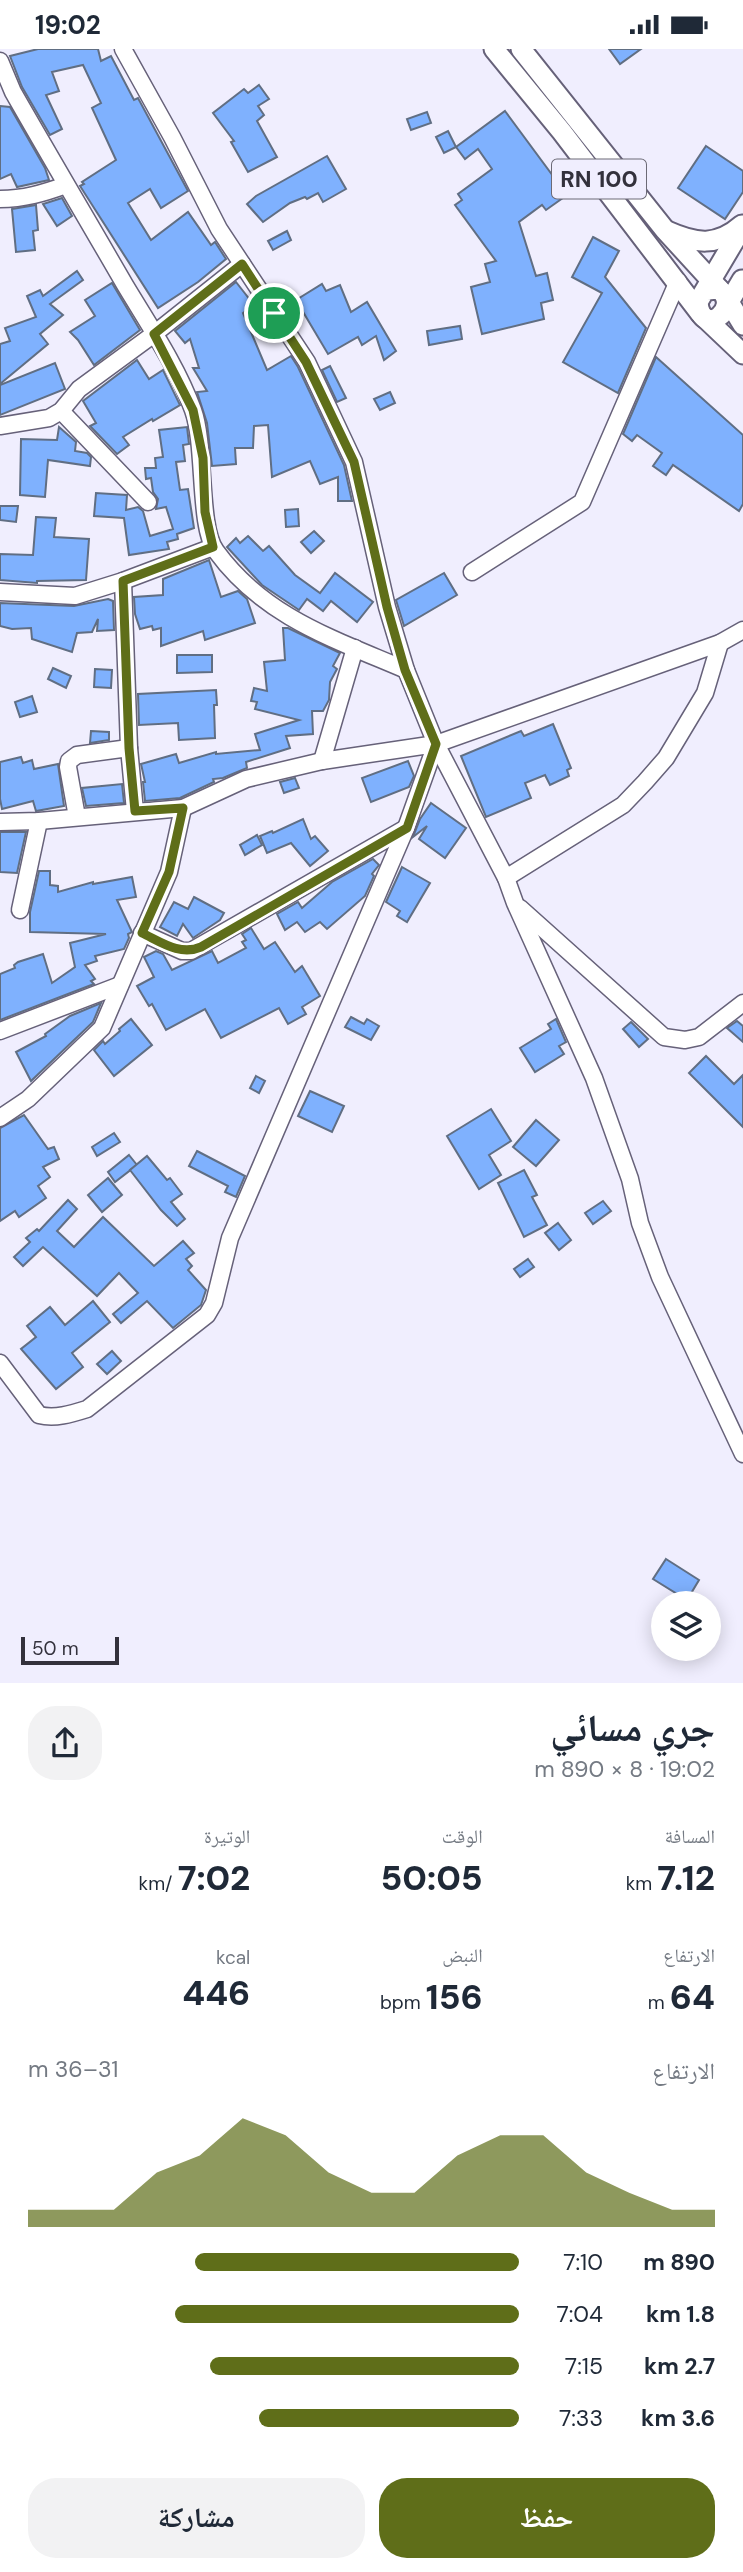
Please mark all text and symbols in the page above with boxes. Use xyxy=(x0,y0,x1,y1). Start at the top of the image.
text: 19:02 xyxy=(35,8,101,42)
road number: RN 100 xyxy=(552,160,646,199)
pin xyxy=(244,283,304,343)
icon: arrive xyxy=(255,294,293,332)
map controls xyxy=(651,1591,721,1661)
button: layers xyxy=(651,1591,721,1661)
scale bar xyxy=(21,1634,119,1666)
text: 50 m xyxy=(32,1636,79,1661)
text: جري مسائي xyxy=(550,1703,715,1753)
button: share xyxy=(28,1706,102,1780)
text: 19:02 · 8 × 890 m xyxy=(534,1754,715,1784)
text: الوتيرة xyxy=(204,1824,250,1849)
text: الوقت xyxy=(442,1824,483,1849)
text: المسافة xyxy=(665,1824,715,1849)
text: 7:02 xyxy=(178,1855,250,1901)
text: 50:05 xyxy=(381,1855,483,1901)
text: 7.12 xyxy=(657,1855,715,1901)
text: /km xyxy=(139,1871,178,1896)
text: km xyxy=(626,1871,657,1896)
text: النبض xyxy=(442,1943,483,1968)
text: الارتفاع xyxy=(663,1943,715,1968)
text: kcal xyxy=(216,1945,250,1970)
text: 446 xyxy=(182,1970,250,2016)
text: 156 xyxy=(426,1974,483,2020)
text: 64 xyxy=(670,1974,715,2020)
text: bpm xyxy=(380,1990,426,2015)
text: m xyxy=(648,1990,670,2015)
text: 31–36 m xyxy=(28,2054,118,2084)
text: الارتفاع xyxy=(652,2056,715,2086)
text: 7:10 xyxy=(563,2247,603,2277)
text: 890 m xyxy=(643,2247,715,2277)
text: 7:04 xyxy=(556,2299,603,2329)
text: 1.8 km xyxy=(646,2299,715,2329)
text: 7:15 xyxy=(565,2351,603,2381)
text: 2.7 km xyxy=(644,2351,715,2381)
text: 7:33 xyxy=(559,2403,603,2433)
text: 3.6 km xyxy=(641,2403,715,2433)
button: مشاركة xyxy=(28,2478,365,2558)
button: حفظ xyxy=(379,2478,715,2558)

